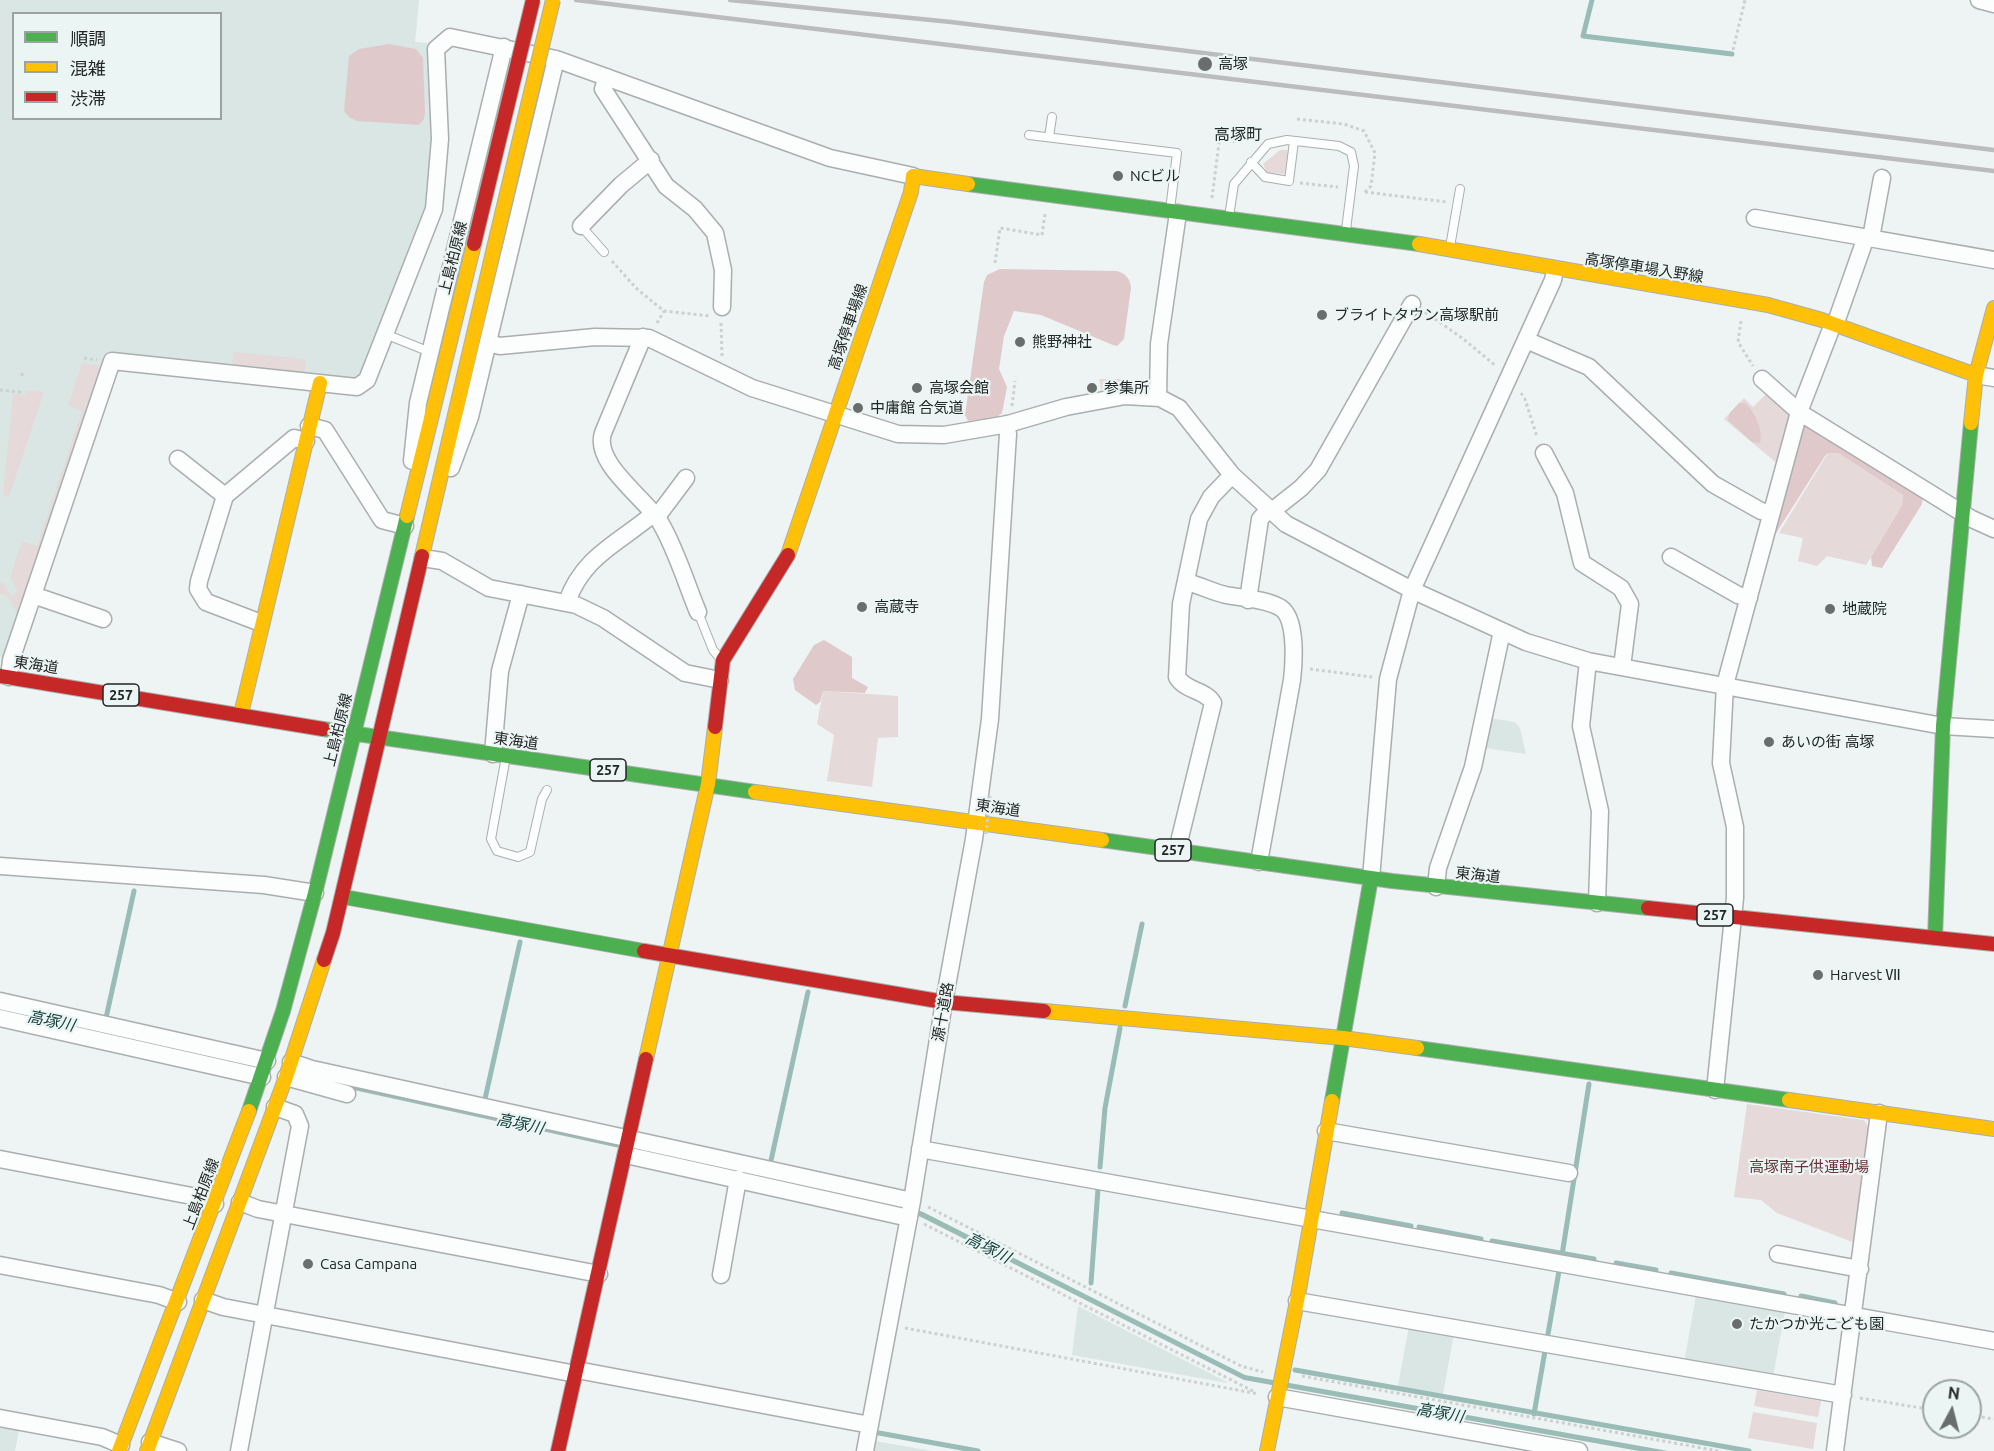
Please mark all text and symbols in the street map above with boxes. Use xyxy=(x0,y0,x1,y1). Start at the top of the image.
legend xyxy=(12,12,222,120)
text: 順調 xyxy=(70,28,106,48)
marker: 高塚 xyxy=(1196,55,1214,73)
place label: 高塚 xyxy=(1218,55,1248,73)
text: 混雑 xyxy=(70,58,106,78)
text: 渋滞 xyxy=(70,88,106,108)
district label: 高塚町 xyxy=(1214,125,1262,145)
place label: NCビル xyxy=(1130,167,1180,185)
marker: NCビル xyxy=(1111,169,1125,183)
street label: 上島柏原線 xyxy=(435,219,471,297)
street label: 高塚停車場入野線 xyxy=(1583,250,1705,286)
street label: 高塚停車場線 xyxy=(825,282,871,372)
place label: ブライトタウン高塚駅前 xyxy=(1334,306,1499,324)
marker: ブライトタウン高塚駅前 xyxy=(1315,308,1329,322)
place label: 熊野神社 xyxy=(1032,333,1092,351)
marker: 熊野神社 xyxy=(1013,335,1027,349)
place label: 高塚会館 xyxy=(929,379,989,397)
place label: 参集所 xyxy=(1104,379,1149,397)
marker: 高塚会館 xyxy=(910,381,924,395)
marker: 参集所 xyxy=(1085,381,1099,395)
place label: 中庸館 合気道 xyxy=(870,399,963,417)
marker: 中庸館 合気道 xyxy=(851,401,865,415)
place label: 高蔵寺 xyxy=(874,598,919,616)
marker: 高蔵寺 xyxy=(855,600,869,614)
place label: 地蔵院 xyxy=(1842,600,1887,618)
marker: 地蔵院 xyxy=(1823,602,1837,616)
street label: 東海道 xyxy=(12,653,60,677)
road number: 257 xyxy=(103,684,139,706)
street label: 上島柏原線 xyxy=(320,691,356,769)
street label: 東海道 xyxy=(492,729,540,753)
place label: あいの街 高塚 xyxy=(1781,733,1874,751)
marker: あいの街 高塚 xyxy=(1762,735,1776,749)
road number: 257 xyxy=(590,759,626,781)
street label: 東海道 xyxy=(974,796,1022,820)
road number: 257 xyxy=(1155,839,1191,861)
street label: 東海道 xyxy=(1455,864,1501,886)
road number: 257 xyxy=(1697,904,1733,926)
place label: Harvest Ⅶ xyxy=(1830,966,1901,984)
marker: Harvest Ⅶ xyxy=(1811,968,1825,982)
street label: 源十道路 xyxy=(929,981,957,1043)
water label: 高塚川 xyxy=(26,1007,76,1035)
water label: 高塚川 xyxy=(495,1110,545,1138)
street label: 上島柏原線 xyxy=(179,1156,223,1232)
park label: 高塚南子供運動場 xyxy=(1749,1158,1869,1176)
water label: 高塚川 xyxy=(962,1229,1014,1267)
place label: Casa Campana xyxy=(320,1255,417,1273)
marker: Casa Campana xyxy=(301,1257,315,1271)
place label: たかつか光こども園 xyxy=(1749,1315,1884,1333)
marker: たかつか光こども園 xyxy=(1730,1317,1744,1331)
north arrow xyxy=(1922,1379,1982,1439)
text: N xyxy=(1947,1383,1961,1403)
water label: 高塚川 xyxy=(1415,1399,1465,1427)

